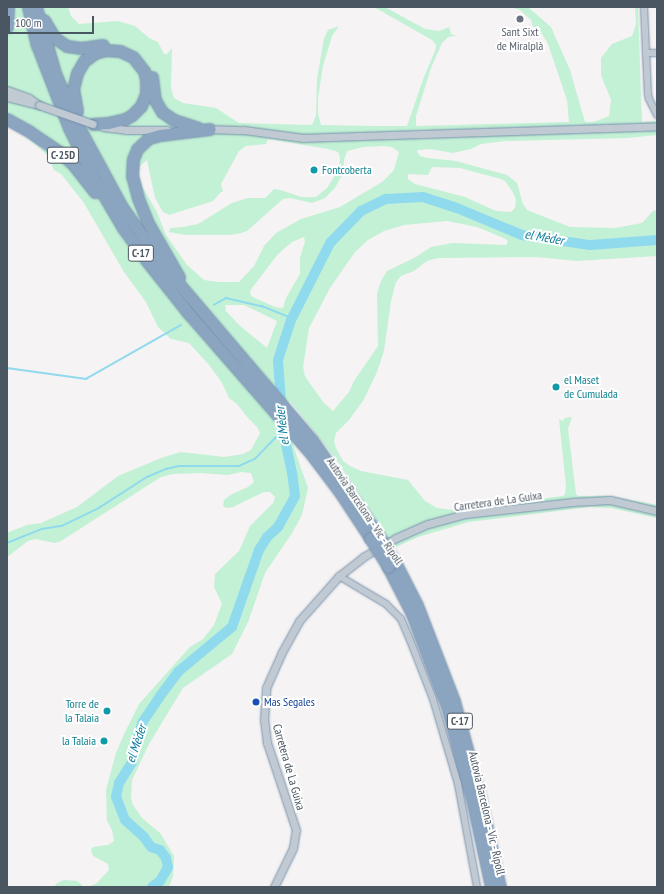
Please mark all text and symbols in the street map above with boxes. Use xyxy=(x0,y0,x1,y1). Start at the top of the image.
scale bar xyxy=(10,8,96,34)
marker: Sant Sixt de Miralplà xyxy=(515,14,525,24)
text: 100 m xyxy=(15,15,42,30)
place label: Sant Sixt de Miralplà xyxy=(497,25,543,53)
road number: C-25D xyxy=(46,146,80,164)
place label: Fontcoberta xyxy=(322,163,372,177)
marker: Fontcoberta xyxy=(309,165,319,175)
water label: el Mèder xyxy=(523,227,565,249)
road number: C-17 xyxy=(127,244,155,262)
place label: el Maset de Cumulada xyxy=(564,373,618,401)
marker: el Maset de Cumulada xyxy=(551,382,561,392)
water label: el Mèder xyxy=(273,406,293,446)
street label: Autovia Barcelona - Vic - Ripoll xyxy=(323,454,407,568)
street label: Carretera de La Guixa xyxy=(453,488,543,514)
place label: Mas Segales xyxy=(264,695,315,709)
place label: Torre de la Talaia xyxy=(65,697,99,725)
marker: Mas Segales xyxy=(251,697,261,707)
marker: Torre de la Talaia xyxy=(102,706,112,716)
road number: C-17 xyxy=(446,712,474,730)
street label: Carretera de La Guixa xyxy=(270,722,308,812)
water label: el Mèder xyxy=(123,723,151,765)
place label: la Talaia xyxy=(62,734,96,748)
marker: la Talaia xyxy=(99,736,109,746)
street label: Autovia Barcelona - Vic - Ripoll xyxy=(466,749,508,877)

